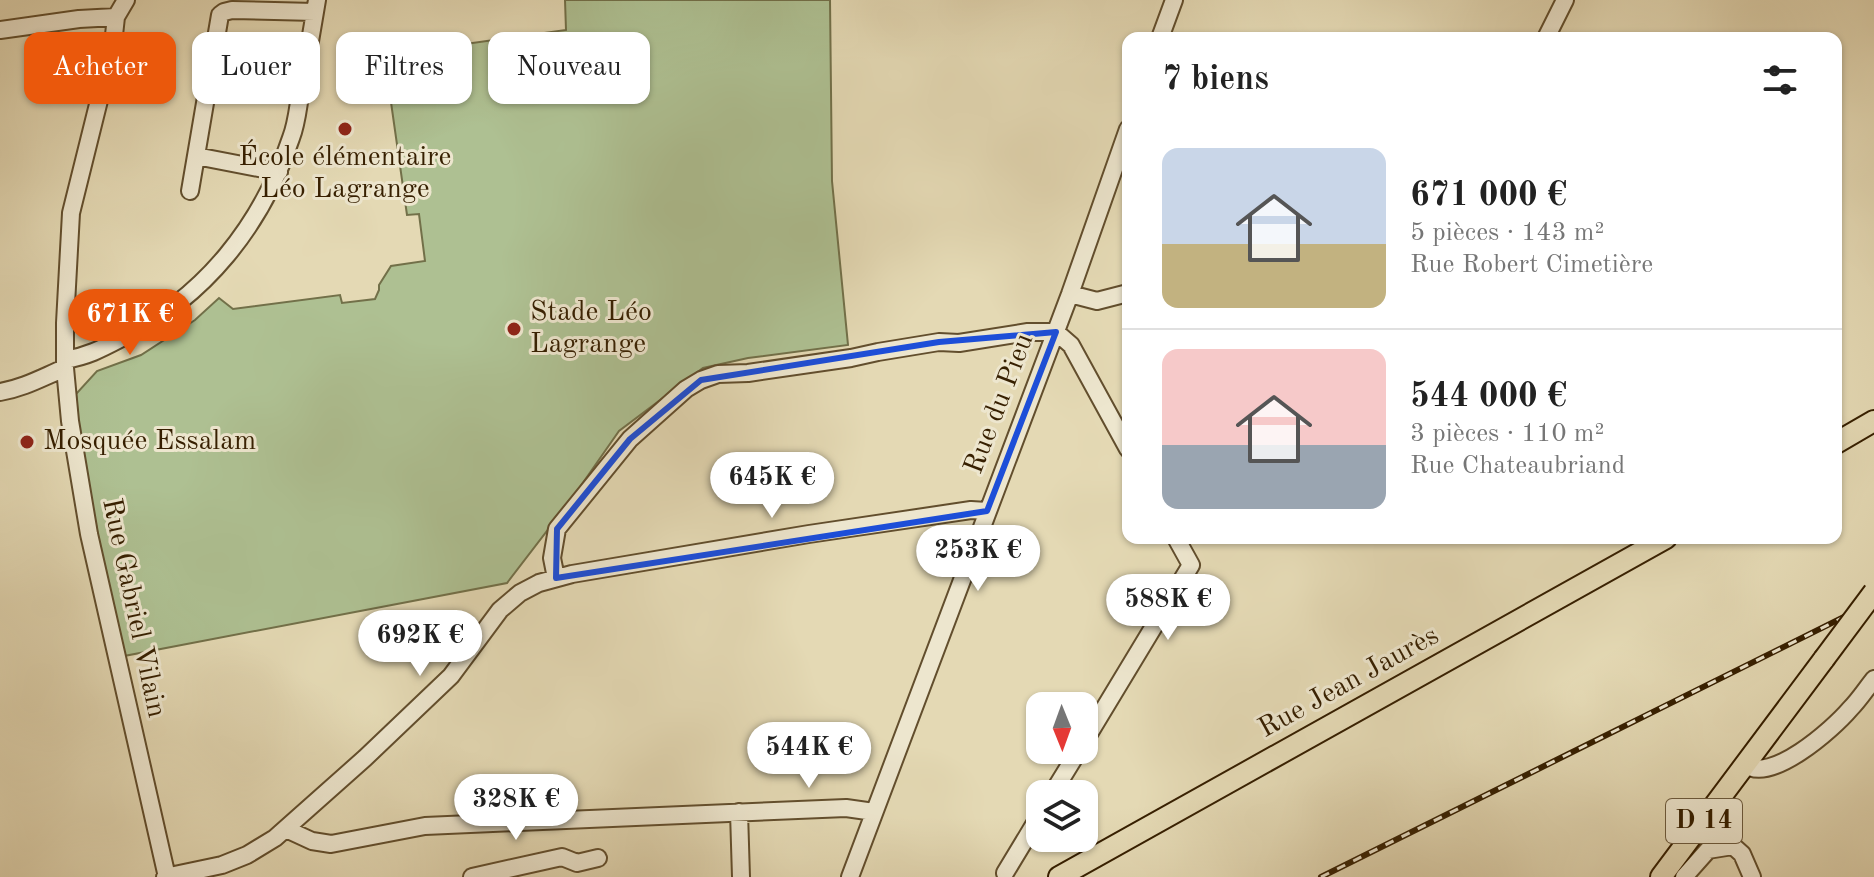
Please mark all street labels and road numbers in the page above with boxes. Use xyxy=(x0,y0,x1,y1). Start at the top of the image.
street label: Rue du Pieu xyxy=(960,330,1040,478)
street label: Rue Gabriel Vilain xyxy=(96,496,170,720)
street label: Rue Jean Jaurès xyxy=(1254,622,1444,744)
road number: D 14 xyxy=(1666,799,1742,843)

